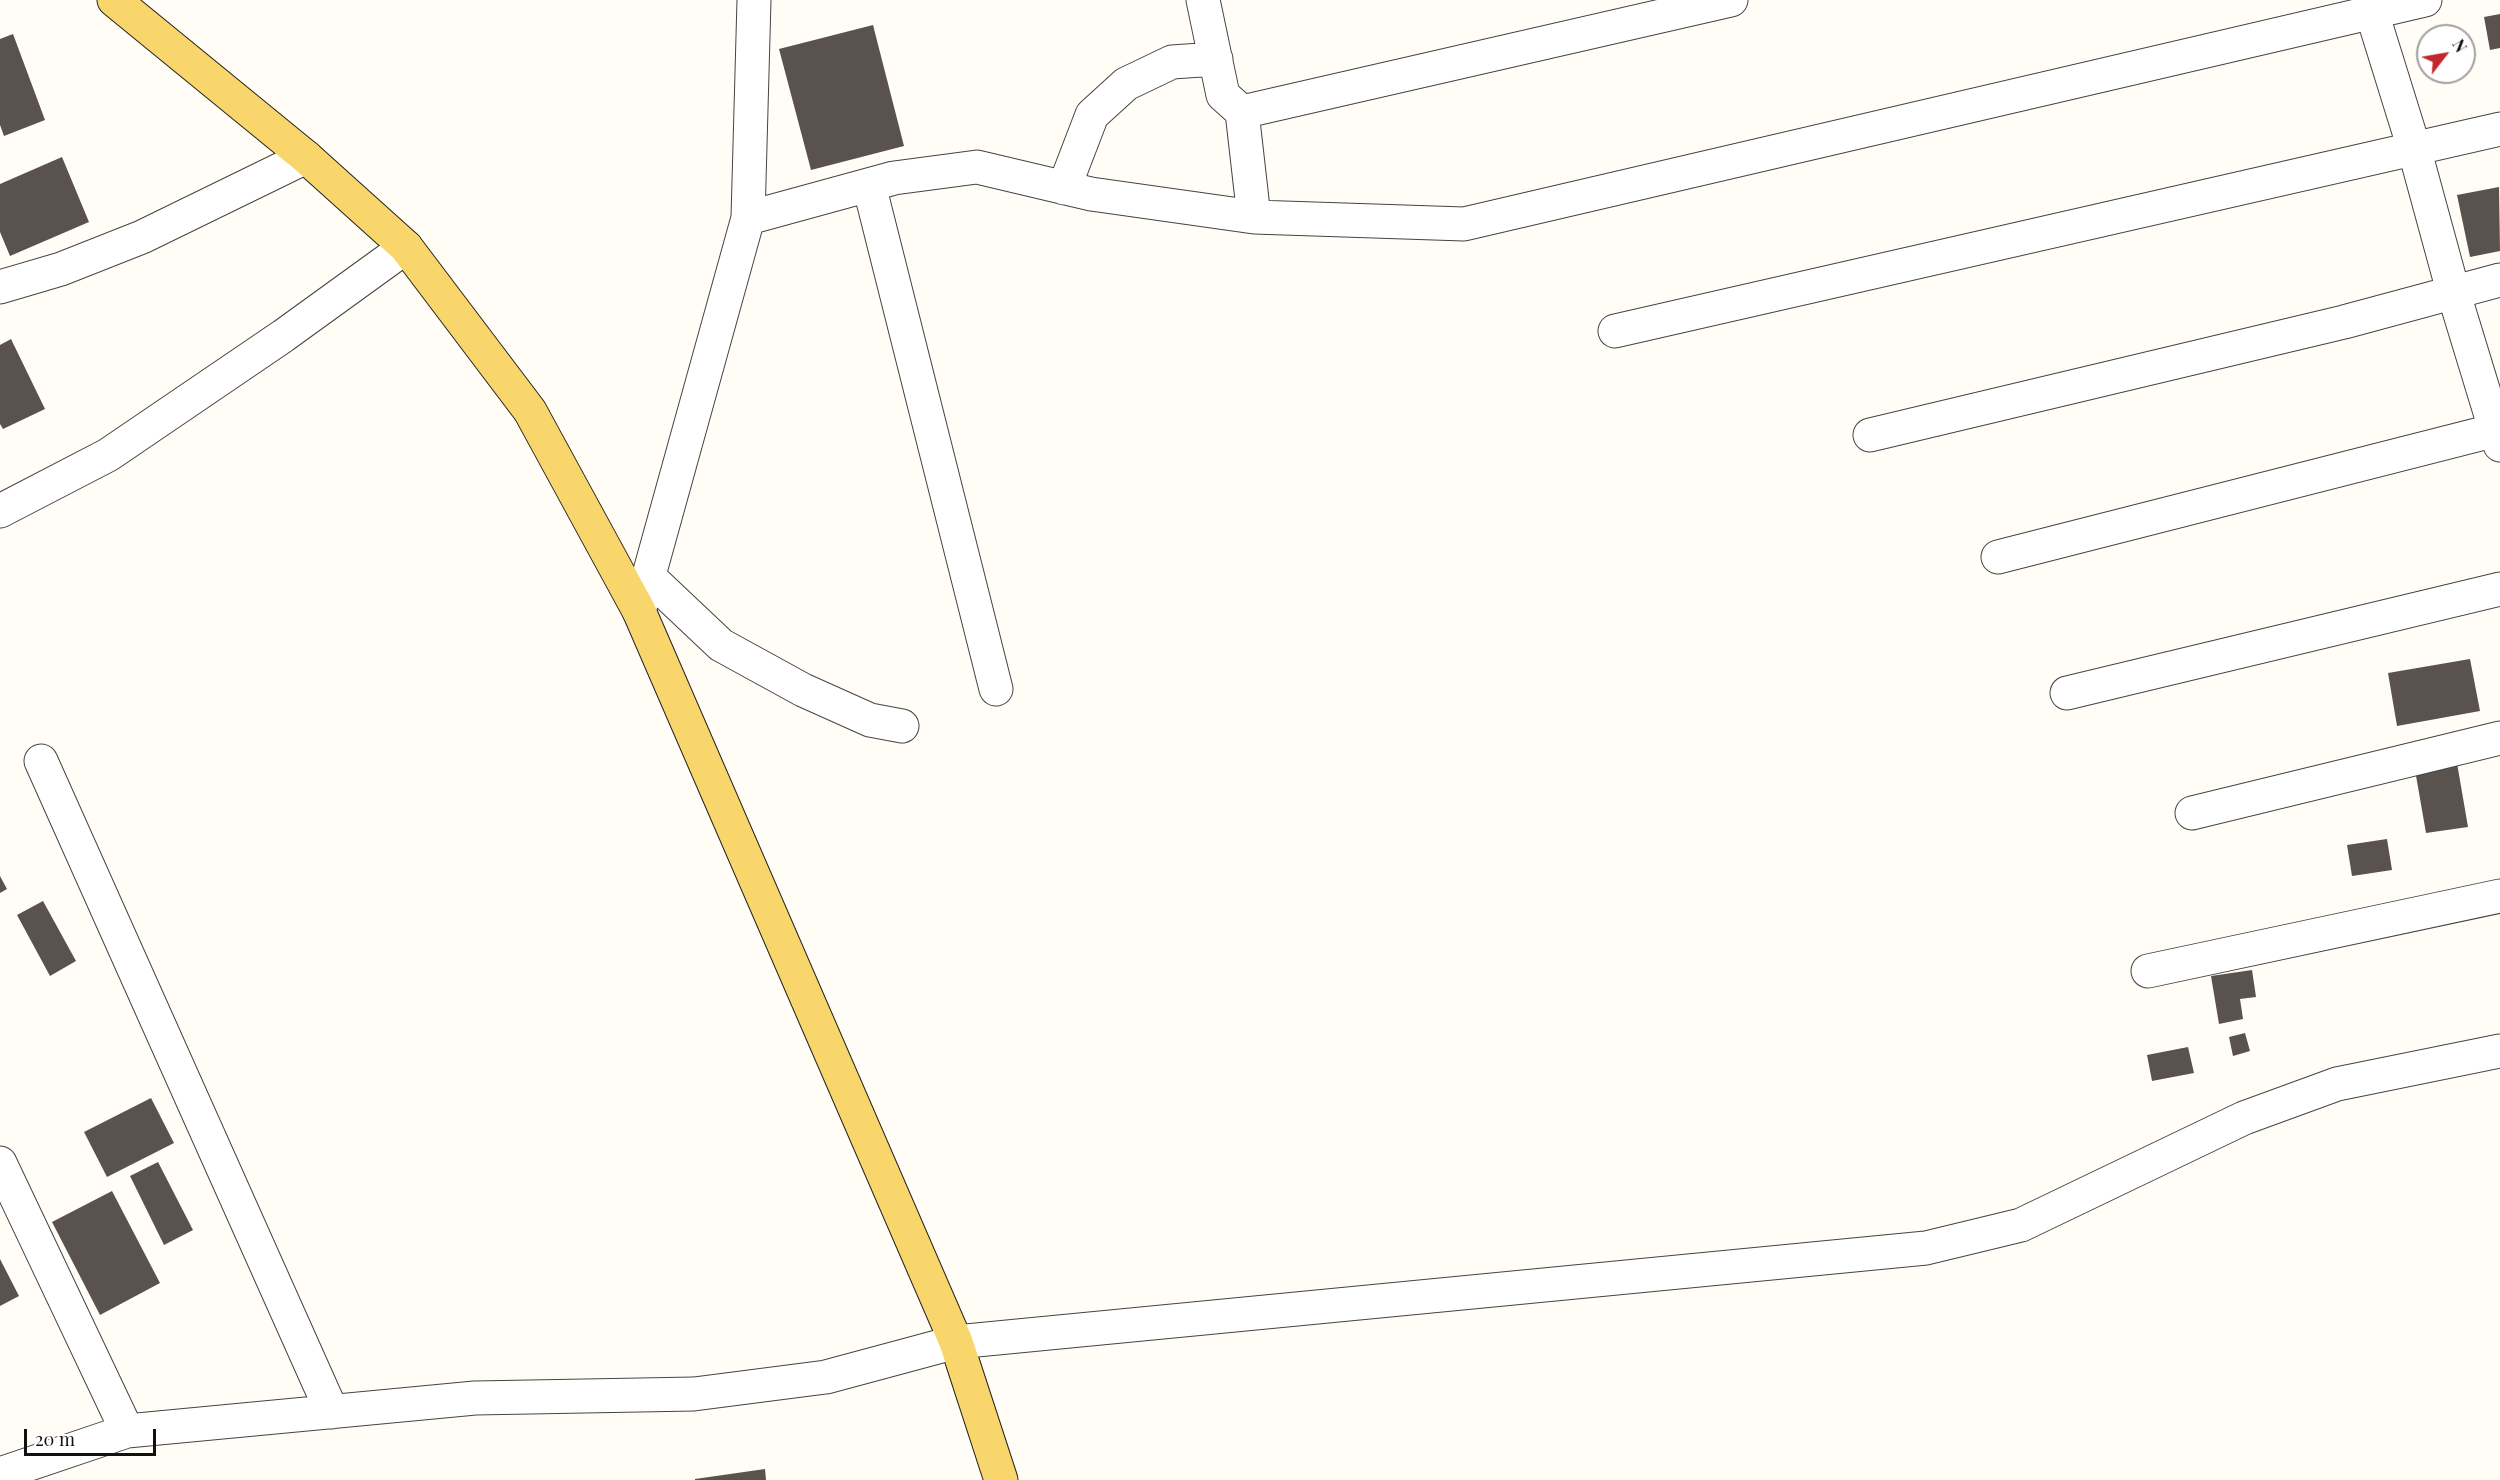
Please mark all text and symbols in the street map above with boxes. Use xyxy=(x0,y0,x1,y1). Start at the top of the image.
north arrow xyxy=(2416,24,2476,84)
text: N xyxy=(2448,35,2472,56)
scale bar xyxy=(27,1417,159,1455)
text: 20 m xyxy=(35,1427,75,1451)

